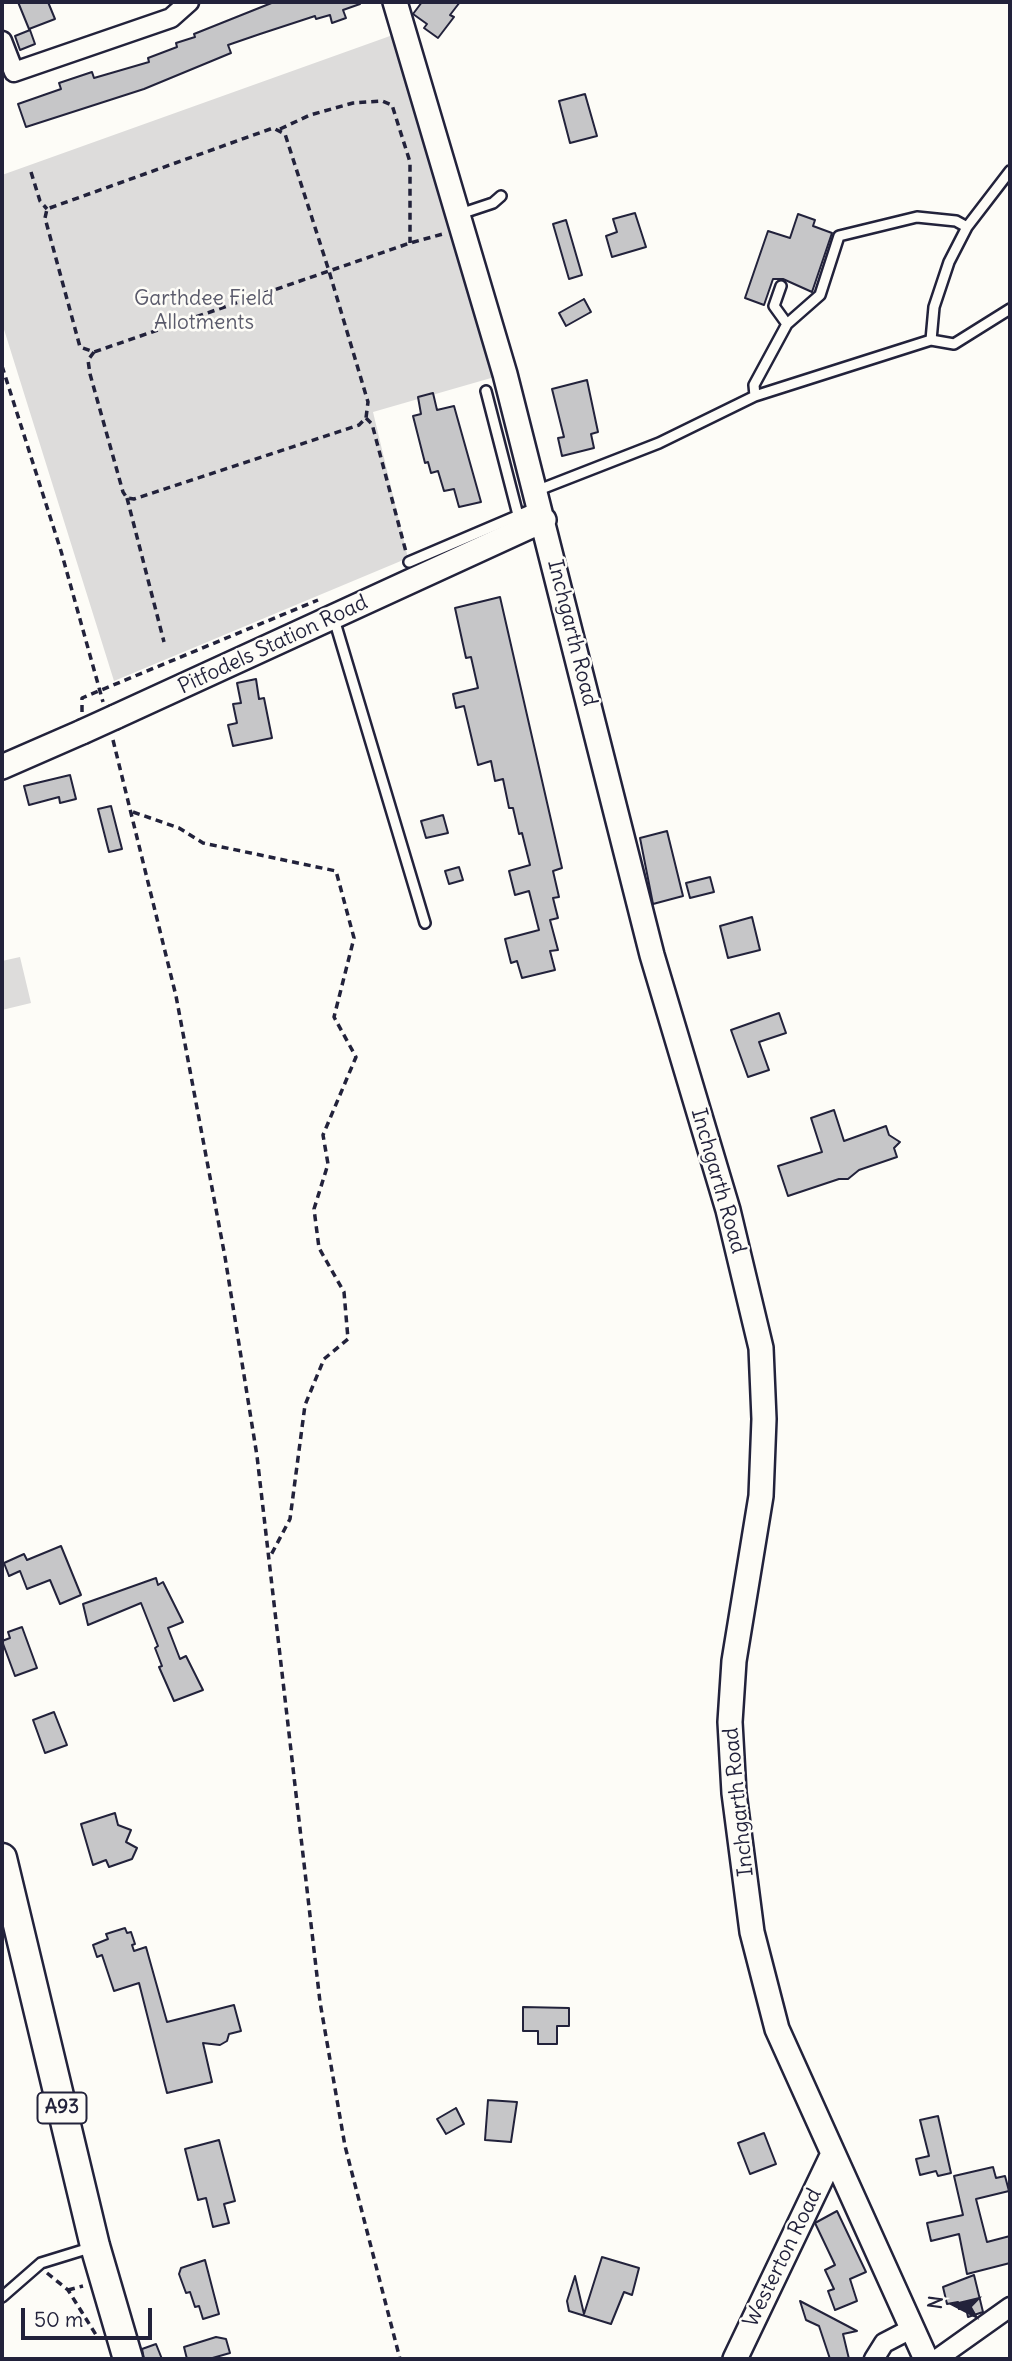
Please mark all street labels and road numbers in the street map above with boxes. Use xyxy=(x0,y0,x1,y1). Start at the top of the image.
street label: Inchgarth Road xyxy=(542,557,602,709)
street label: Pitfodels Station Road xyxy=(174,590,372,700)
street label: Inchgarth Road xyxy=(685,1106,751,1256)
street label: Inchgarth Road xyxy=(719,1726,759,1878)
road number: A93 xyxy=(38,2092,86,2124)
street label: Westerton Road xyxy=(739,2185,827,2331)

